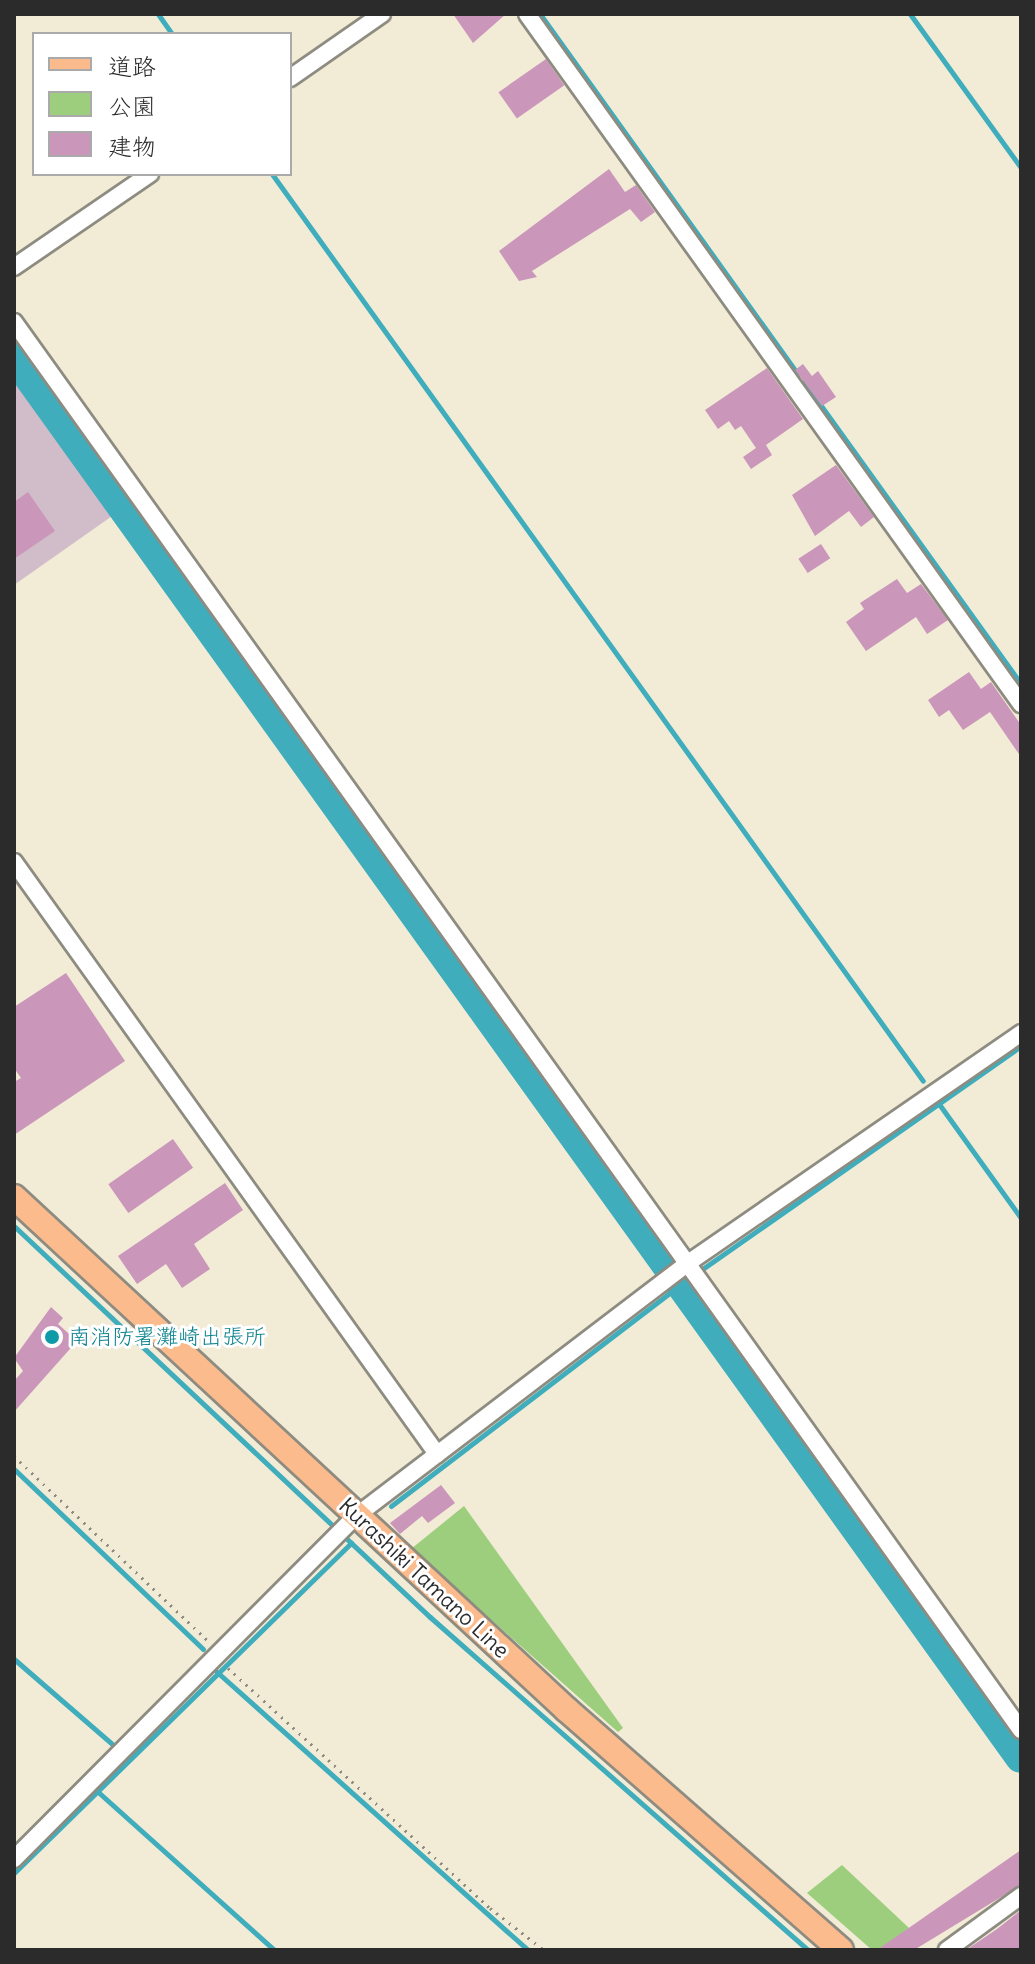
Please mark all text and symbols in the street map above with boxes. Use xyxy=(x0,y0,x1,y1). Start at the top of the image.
legend xyxy=(32,32,292,176)
text: 道路 xyxy=(108,51,156,81)
text: 公園 xyxy=(108,91,156,121)
text: 建物 xyxy=(108,131,156,161)
place label: 南消防署灘崎出張所 xyxy=(68,1324,266,1350)
marker: 南消防署灘崎出張所 xyxy=(43,1328,61,1346)
street label: Kurashiki Tamano Line xyxy=(334,1492,514,1664)

